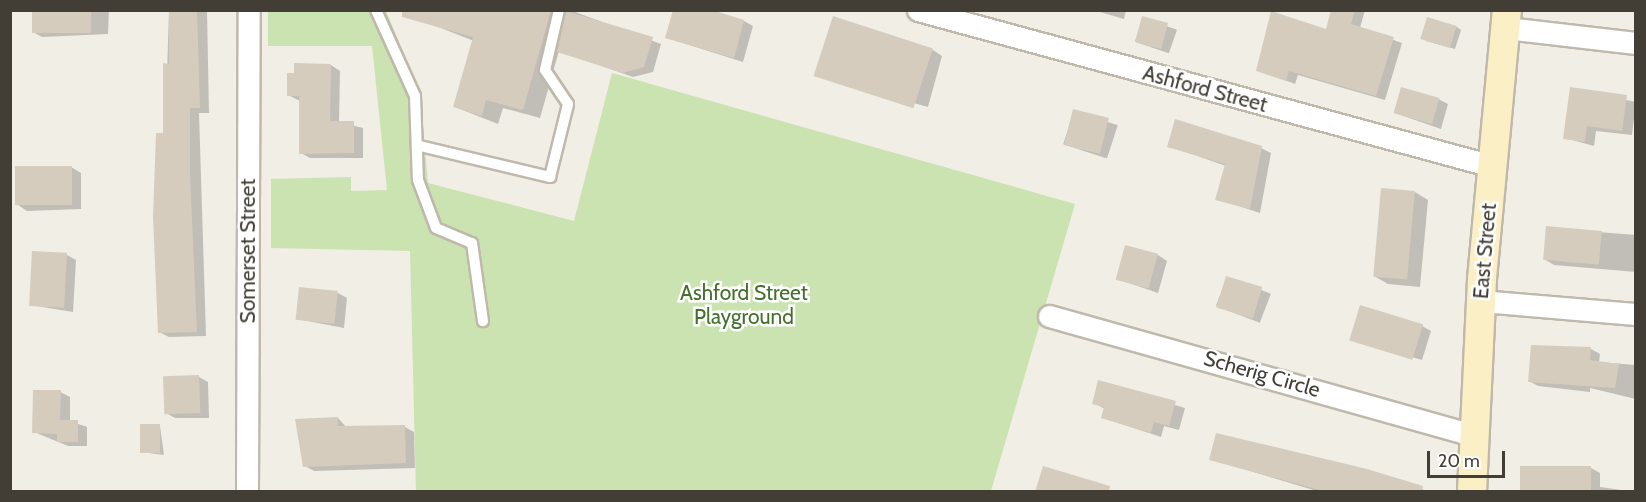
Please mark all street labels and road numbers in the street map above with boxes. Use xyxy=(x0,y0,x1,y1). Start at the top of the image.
street label: Ashford Street xyxy=(1140,60,1270,118)
street label: Somerset Street xyxy=(235,179,261,323)
street label: East Street xyxy=(1468,202,1502,300)
street label: Scherig Circle xyxy=(1201,345,1323,403)

